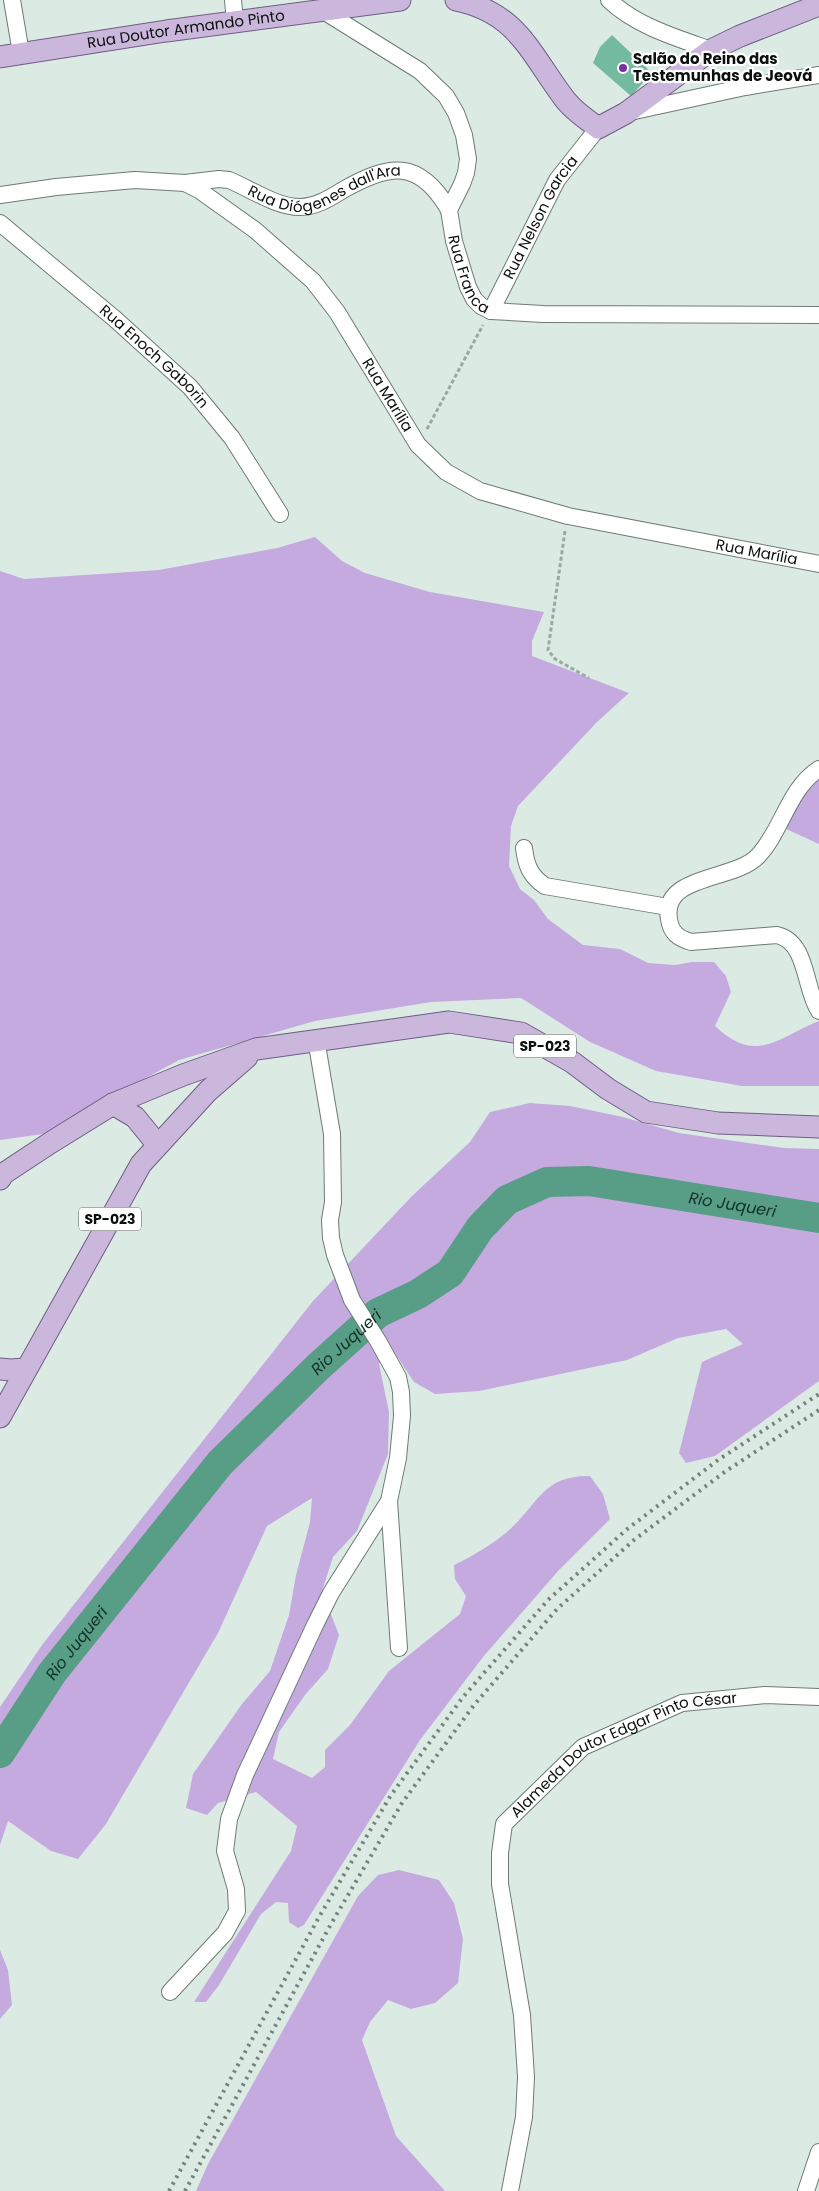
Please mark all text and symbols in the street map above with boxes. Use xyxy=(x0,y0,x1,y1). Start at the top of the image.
street label: Rua Doutor Armando Pinto xyxy=(86,4,286,53)
place label: Salão do Reino das Testemunhas de Jeová xyxy=(633,48,812,86)
marker: Salão do Reino das Testemunhas de Jeová xyxy=(617,62,629,74)
street label: Rua Nelson Garcia xyxy=(498,151,582,282)
street label: Rua Diógenes dall'Ara xyxy=(244,159,401,217)
street label: Rua Franca xyxy=(443,234,493,318)
street label: Rua Enoch Gaborin xyxy=(95,299,214,412)
street label: Rua Marília xyxy=(357,354,418,436)
street label: Rua Marília xyxy=(714,533,799,570)
road number: SP-023 xyxy=(514,1034,576,1058)
water label: Rio Juqueri xyxy=(687,1186,779,1223)
road number: SP-023 xyxy=(79,1208,141,1230)
water label: Rio Juqueri xyxy=(306,1303,387,1380)
water label: Rio Juqueri xyxy=(40,1601,114,1684)
street label: Alameda Doutor Edgar Pinto César xyxy=(506,1687,738,1822)

